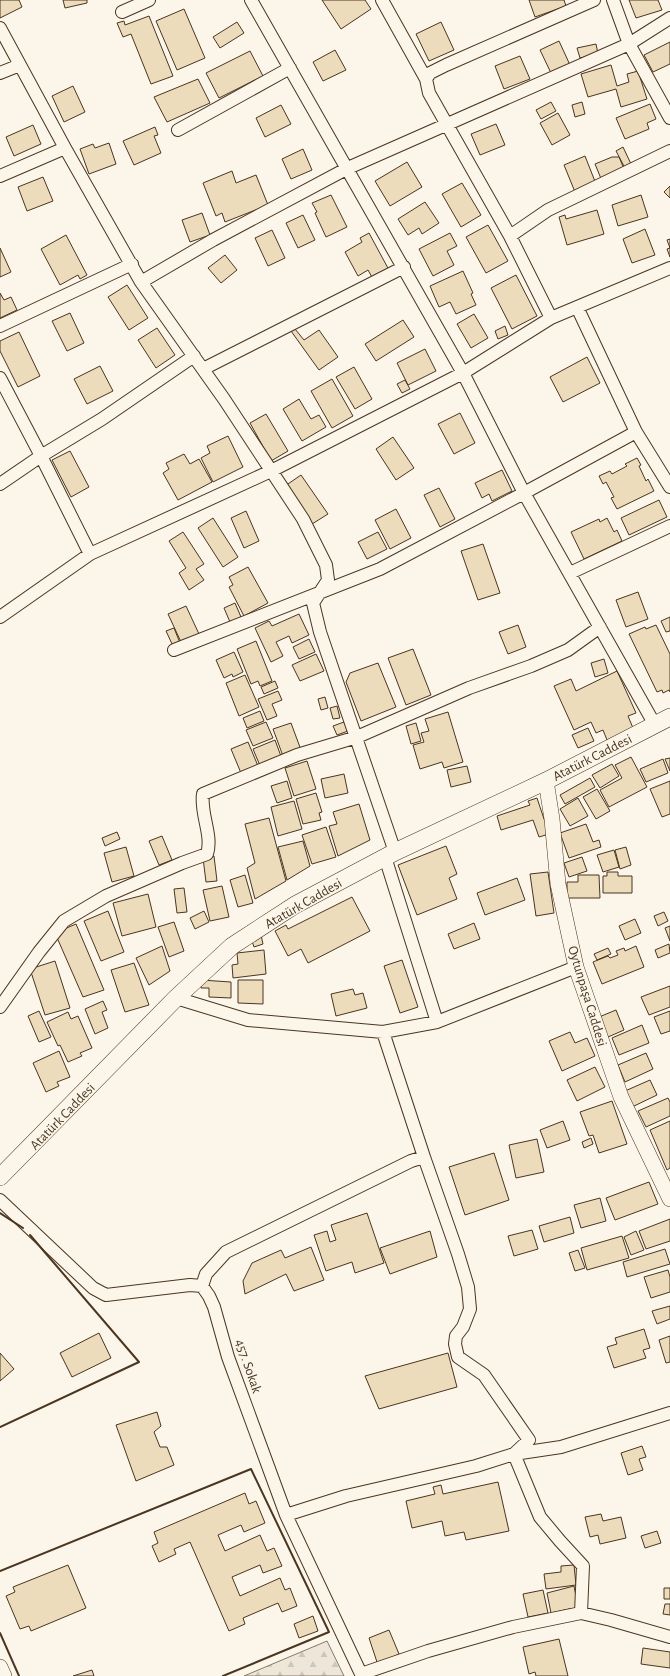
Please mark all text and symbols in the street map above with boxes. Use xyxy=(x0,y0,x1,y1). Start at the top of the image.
street label: Atatürk Caddesi xyxy=(551,732,634,784)
street label: Atatürk Caddesi xyxy=(262,876,345,932)
street label: Oytunpaşa Caddesi xyxy=(565,944,609,1048)
street label: Atatürk Caddesi xyxy=(28,1081,98,1153)
street label: 457. Sokak xyxy=(232,1338,264,1396)

